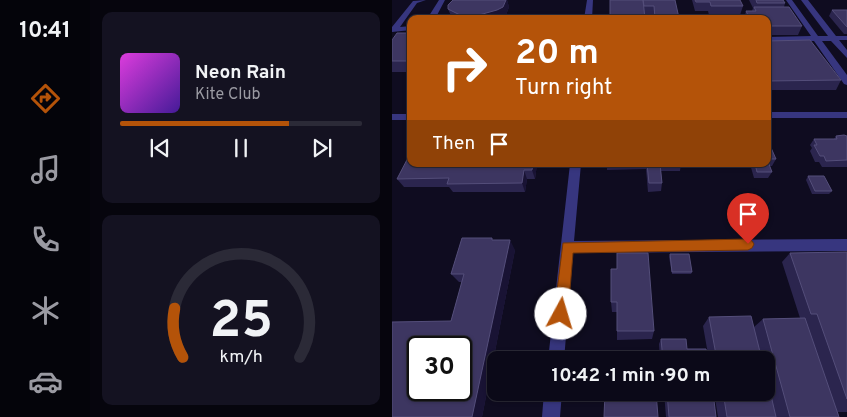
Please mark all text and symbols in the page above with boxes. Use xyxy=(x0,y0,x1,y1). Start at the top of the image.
text: 10:41 xyxy=(19,18,71,45)
text: 20 m xyxy=(515,32,599,76)
icon: right xyxy=(432,35,497,100)
text: Neon Rain xyxy=(195,61,286,85)
text: Turn right xyxy=(515,75,612,102)
icon: directions xyxy=(28,81,63,116)
text: Kite Club xyxy=(195,85,260,105)
icon: arrive xyxy=(485,130,513,158)
text: Then xyxy=(432,132,475,156)
icon: previous xyxy=(146,134,174,162)
icon: pause xyxy=(227,134,255,162)
icon: next xyxy=(308,134,336,162)
icon: music xyxy=(28,152,63,187)
pin xyxy=(727,193,769,244)
icon: arrive xyxy=(734,200,762,228)
icon: phone xyxy=(28,222,63,257)
position arrow xyxy=(534,287,586,339)
text: 25 xyxy=(209,290,273,356)
icon: climate xyxy=(28,293,63,328)
speed limit sign: 30 xyxy=(407,336,472,401)
text: km/h xyxy=(219,346,263,369)
icon: car xyxy=(28,364,63,399)
text: 10:42 · 1 min · 90 m xyxy=(552,364,710,388)

